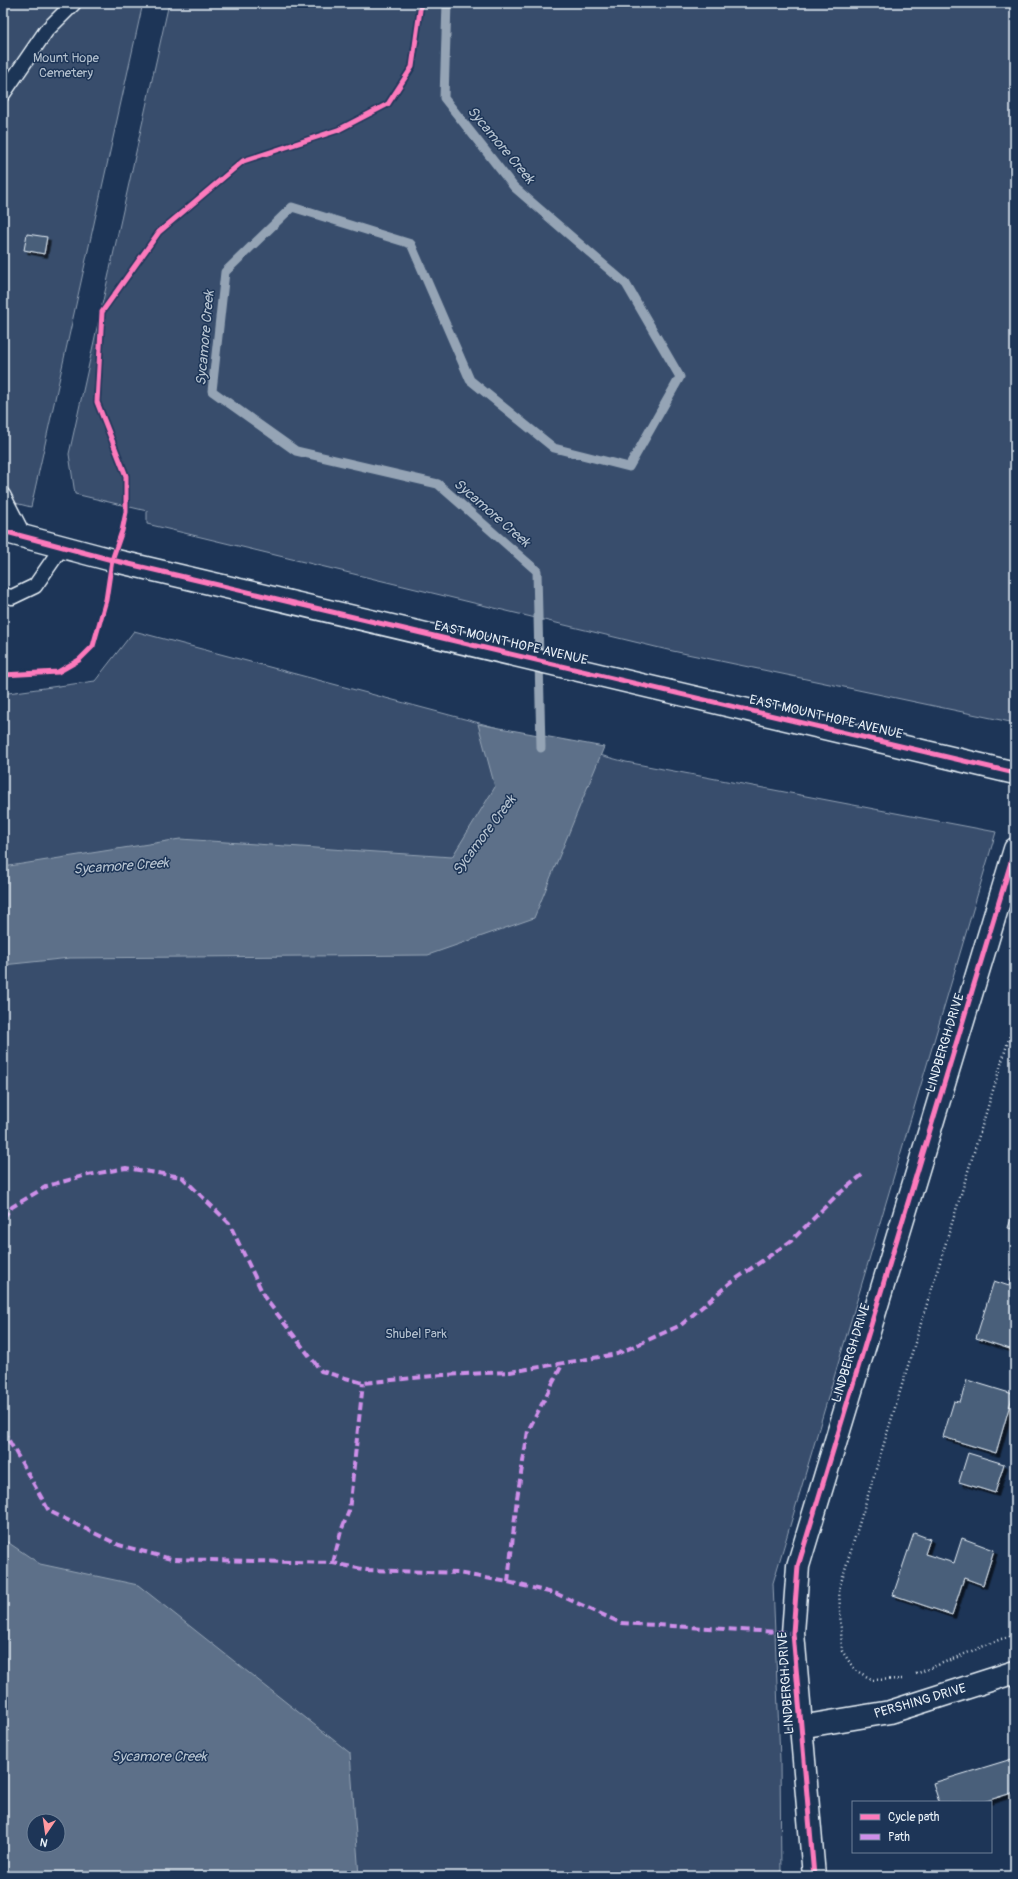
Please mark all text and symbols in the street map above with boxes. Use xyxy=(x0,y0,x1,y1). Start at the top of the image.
park label: Mount Hope Cemetery xyxy=(33,50,100,81)
water label: Sycamore Creek xyxy=(464,103,539,188)
water label: Sycamore Creek xyxy=(192,289,218,386)
water label: Sycamore Creek xyxy=(450,475,534,551)
street label: EAST MOUNT HOPE AVENUE xyxy=(433,618,589,668)
street label: EAST MOUNT HOPE AVENUE xyxy=(748,692,904,742)
water label: Sycamore Creek xyxy=(449,791,520,878)
water label: Sycamore Creek xyxy=(73,854,170,878)
street label: LINDBERGH DRIVE xyxy=(922,991,968,1095)
street label: LINDBERGH DRIVE xyxy=(828,1301,874,1405)
park label: Shubel Park xyxy=(385,1326,447,1342)
street label: LINDBERGH DRIVE xyxy=(774,1631,798,1735)
street label: PERSHING DRIVE xyxy=(872,1680,968,1722)
water label: Sycamore Creek xyxy=(111,1748,208,1765)
legend xyxy=(852,1801,992,1853)
text: Cycle path xyxy=(888,1810,940,1825)
north arrow xyxy=(26,1813,66,1853)
text: Path xyxy=(888,1830,910,1845)
text: N xyxy=(38,1835,49,1849)

